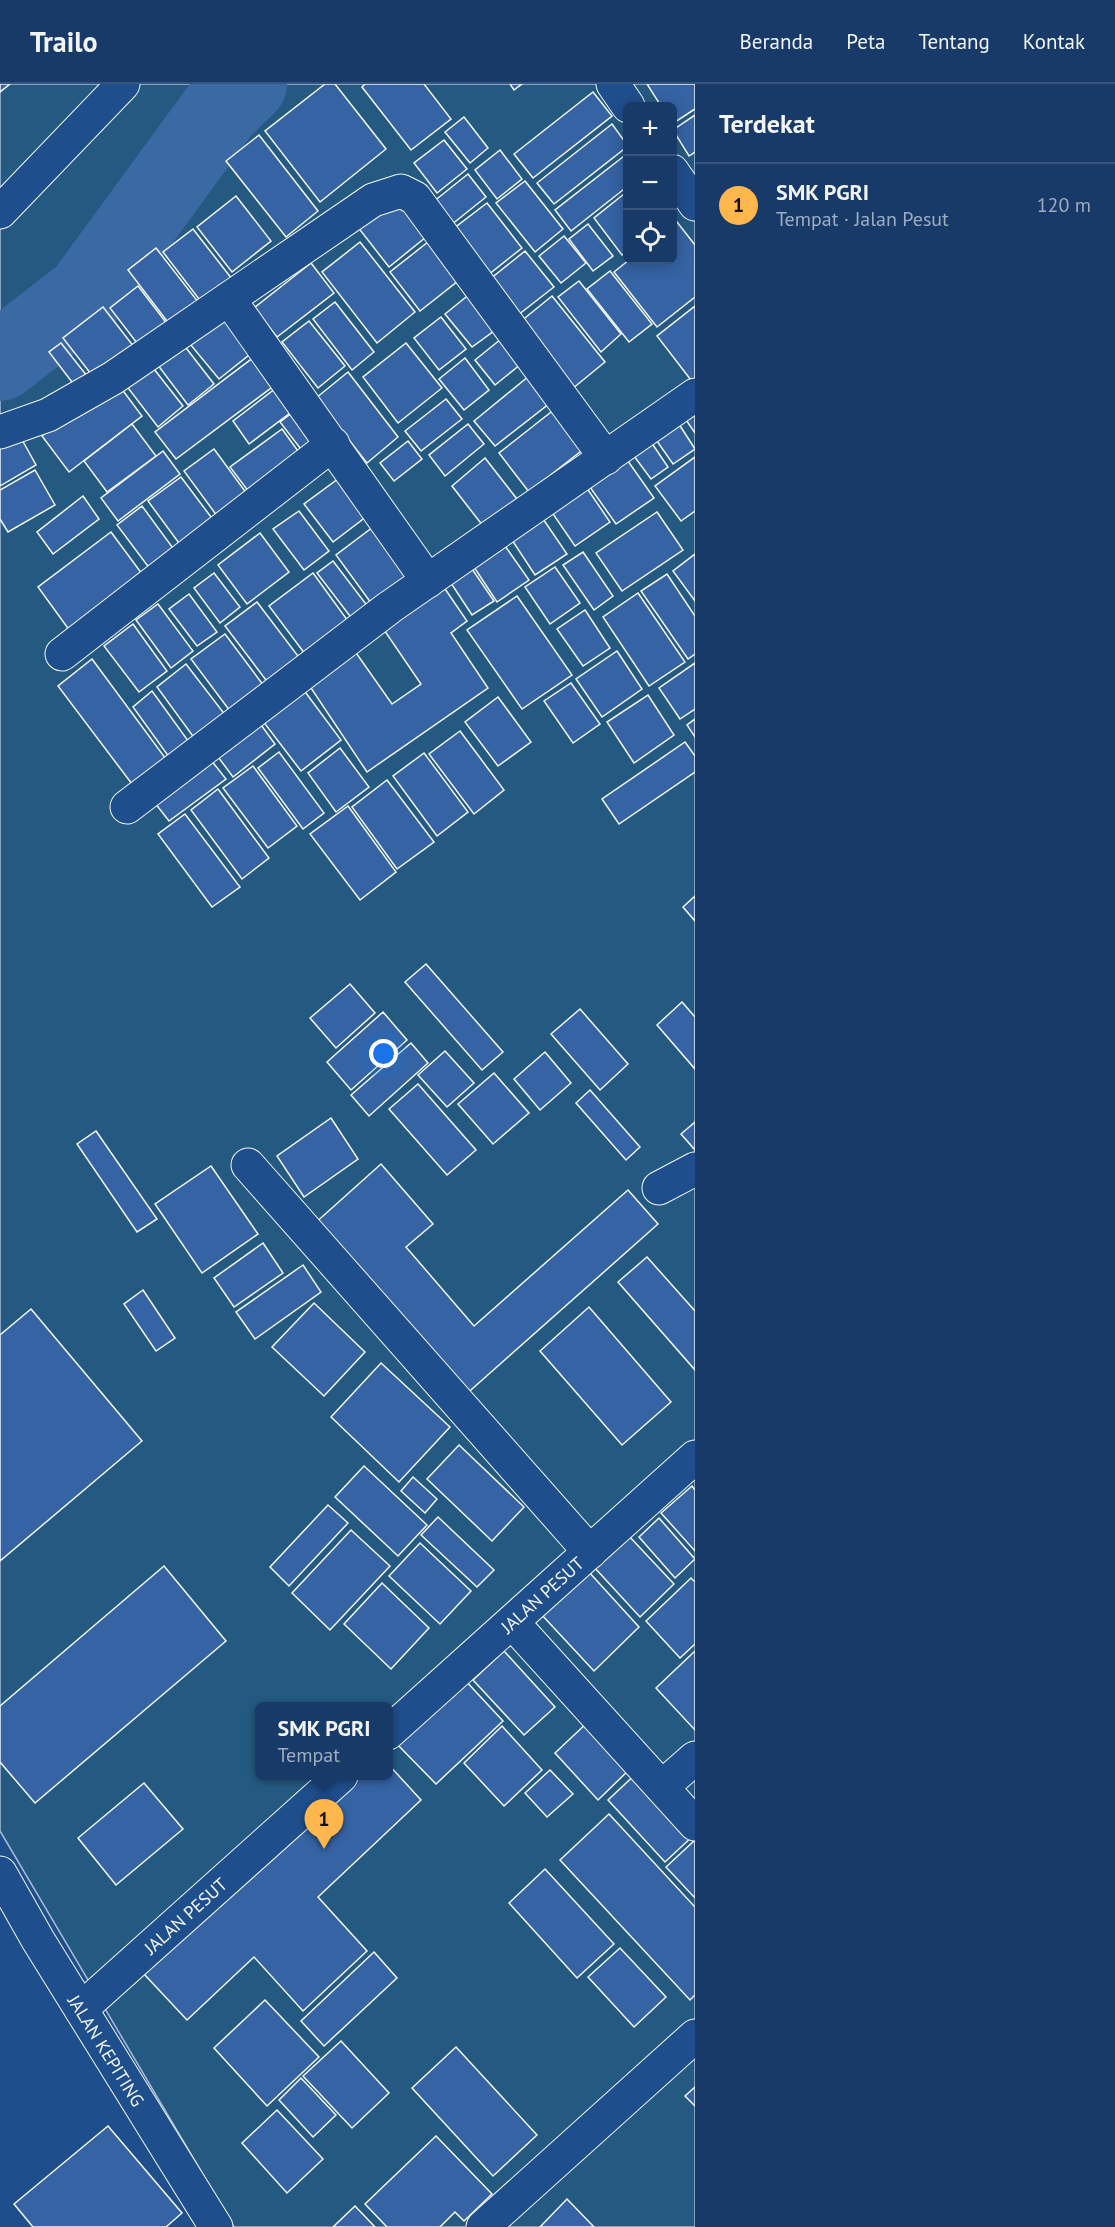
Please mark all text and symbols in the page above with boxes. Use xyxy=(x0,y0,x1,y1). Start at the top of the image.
text: Trailo xyxy=(30,23,97,60)
text: Beranda xyxy=(740,28,813,55)
text: Peta xyxy=(846,28,885,55)
text: Tentang xyxy=(918,28,990,55)
text: Kontak xyxy=(1023,28,1085,55)
map controls xyxy=(623,102,677,264)
button: + xyxy=(623,102,677,156)
text: Terdekat xyxy=(719,107,815,140)
button: − xyxy=(623,156,677,210)
text: SMK PGRI xyxy=(776,178,869,206)
text: 1 xyxy=(733,192,744,218)
text: 120 m xyxy=(1037,192,1091,218)
text: Tempat · Jalan Pesut xyxy=(776,206,949,232)
button: locate xyxy=(623,210,677,264)
your location xyxy=(369,1039,398,1068)
street label: JALAN PESUT xyxy=(495,1551,588,1638)
popup xyxy=(255,1702,393,1780)
text: SMK PGRI xyxy=(277,1714,371,1742)
text: Tempat xyxy=(277,1742,340,1768)
pin: 1 xyxy=(304,1800,344,1849)
street label: JALAN PESUT xyxy=(138,1872,232,1959)
street label: JALAN KEPITING xyxy=(63,1990,150,2110)

